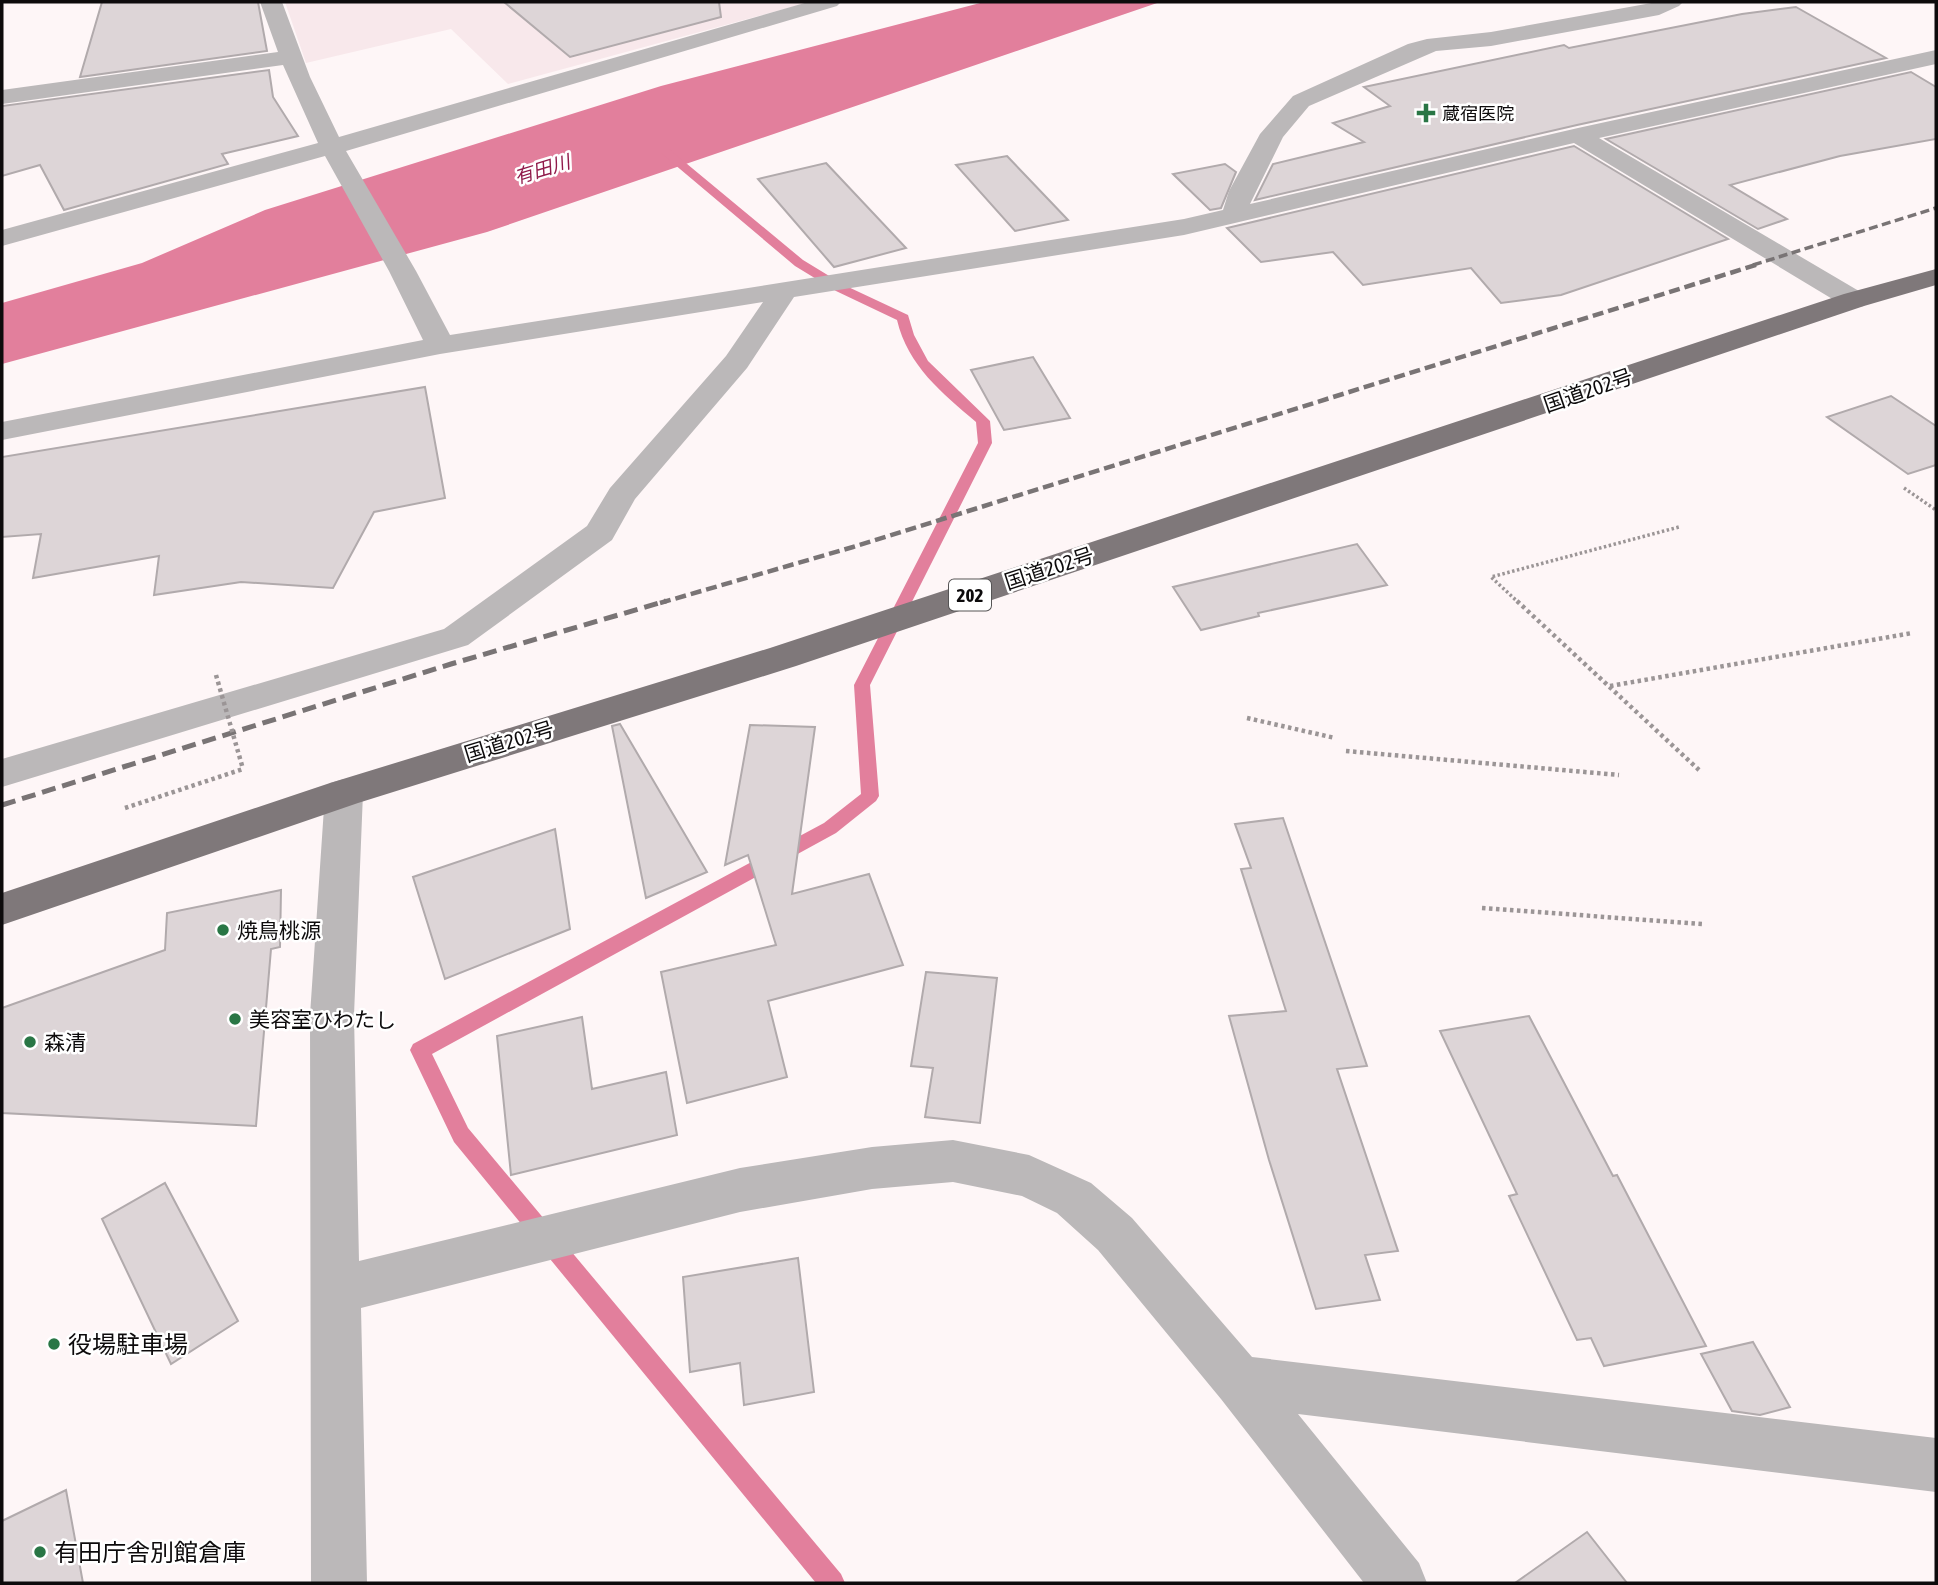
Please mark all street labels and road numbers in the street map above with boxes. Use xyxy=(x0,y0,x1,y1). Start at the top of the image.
street label: 国道202号 xyxy=(1540,364,1636,416)
street label: 国道202号 xyxy=(1001,542,1097,594)
road number: 202 xyxy=(949,580,991,610)
street label: 国道202号 xyxy=(461,716,557,766)

